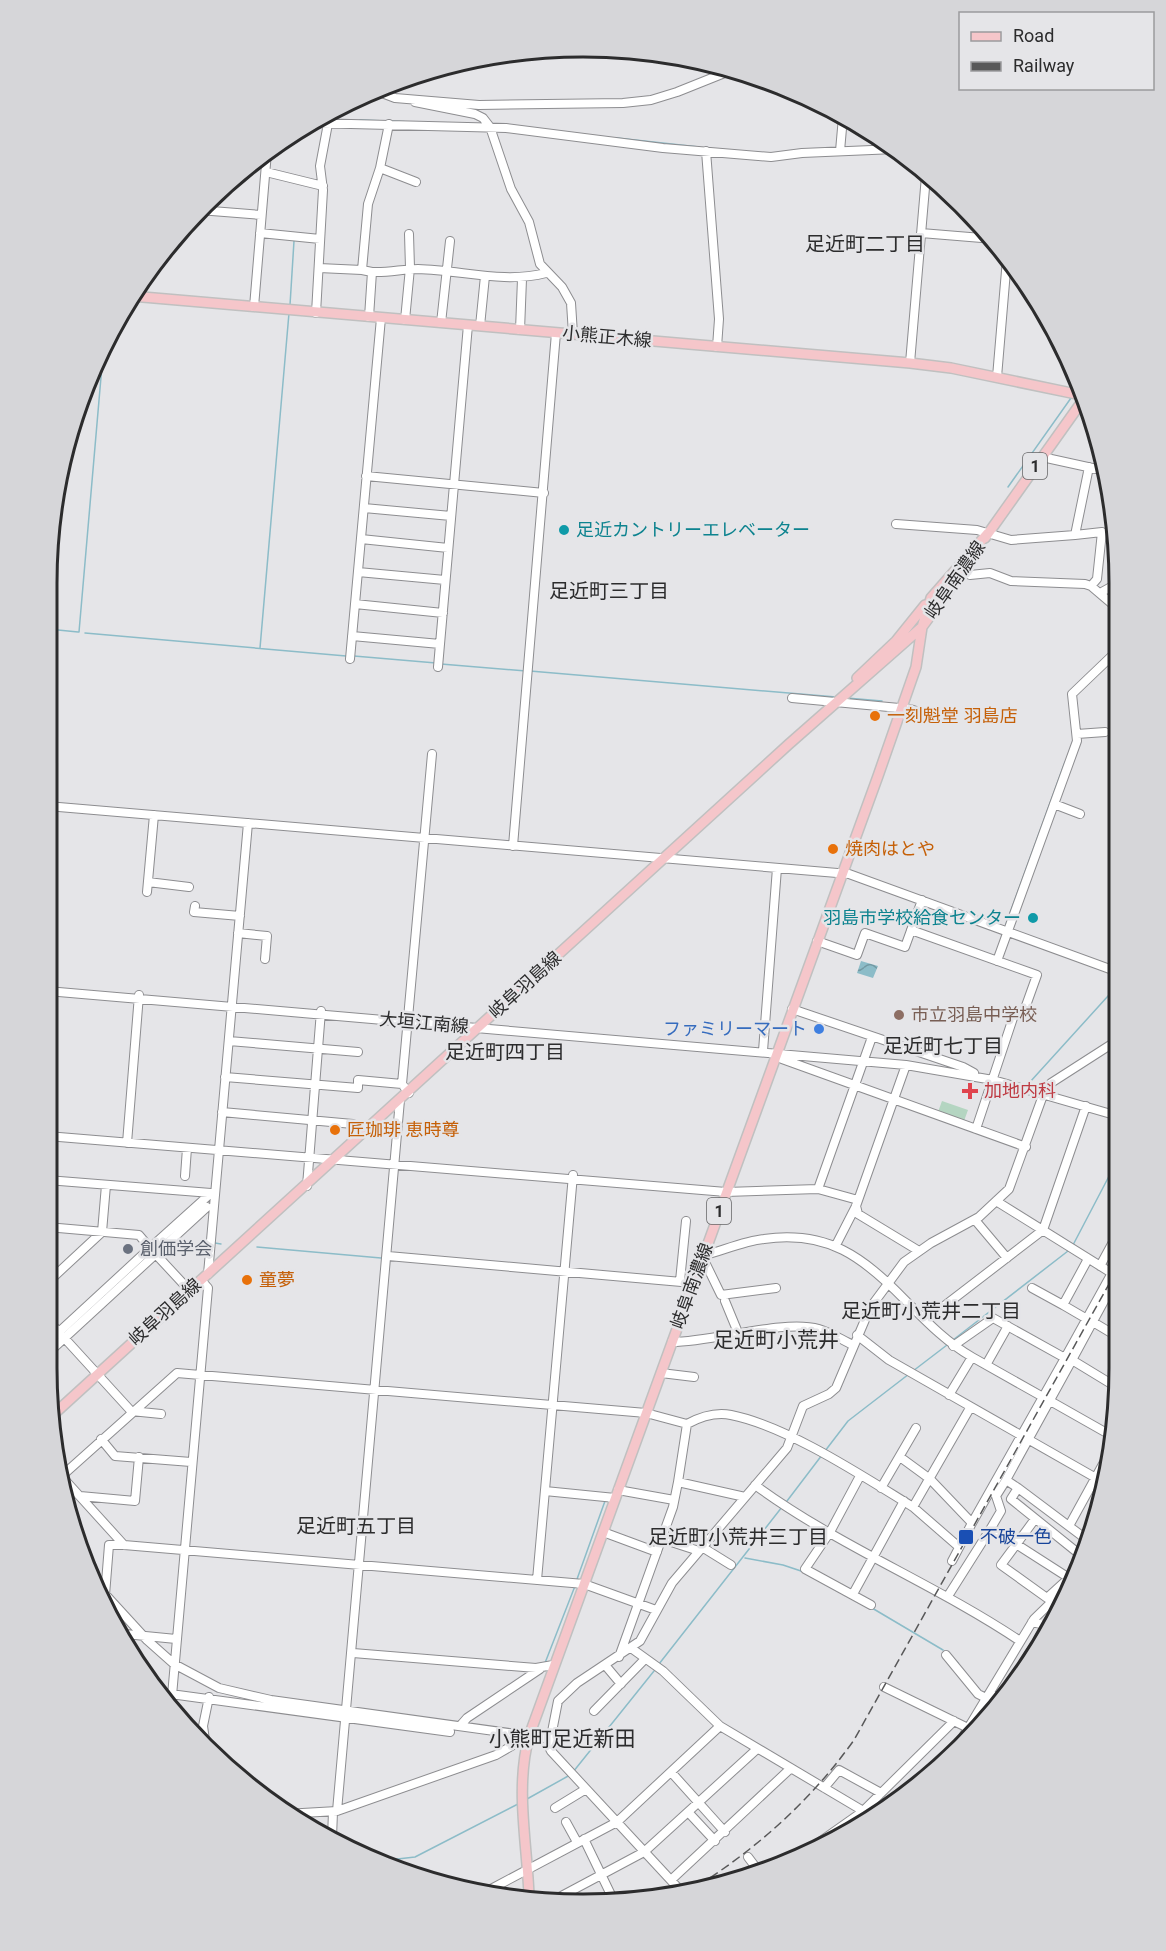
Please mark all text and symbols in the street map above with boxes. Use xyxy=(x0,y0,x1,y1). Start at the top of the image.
legend xyxy=(959,12,1154,90)
text: Road xyxy=(1013,25,1054,46)
text: Railway xyxy=(1013,55,1075,76)
district label: 足近町二丁目 xyxy=(805,232,925,256)
street label: 小熊正木線 xyxy=(561,322,653,351)
road number: 1 xyxy=(1023,453,1047,479)
place label: 足近カントリーエレベーター xyxy=(576,519,810,540)
marker: 足近カントリーエレベーター xyxy=(557,523,571,537)
street label: 岐阜南濃線 xyxy=(920,537,989,623)
district label: 足近町三丁目 xyxy=(549,579,669,603)
place label: 一刻魁堂 羽島店 xyxy=(887,705,1017,726)
marker: 一刻魁堂 羽島店 xyxy=(868,709,882,723)
place label: 焼肉はとや xyxy=(845,838,935,859)
marker: 焼肉はとや xyxy=(826,842,840,856)
place label: 羽島市学校給食センター xyxy=(823,907,1021,928)
marker: 羽島市学校給食センター xyxy=(1026,911,1040,925)
street label: 岐阜羽島線 xyxy=(484,947,565,1023)
place label: 市立羽島中学校 xyxy=(911,1004,1037,1025)
street label: 大垣江南線 xyxy=(378,1008,470,1037)
marker: 市立羽島中学校 xyxy=(892,1008,906,1022)
place label: ファミリーマート xyxy=(663,1018,807,1039)
marker: ファミリーマート xyxy=(812,1022,826,1036)
district label: 足近町七丁目 xyxy=(883,1034,1003,1058)
district label: 足近町四丁目 xyxy=(445,1040,565,1064)
place label: 加地内科 xyxy=(984,1080,1056,1101)
marker: 加地内科 xyxy=(961,1082,979,1100)
place label: 匠珈琲 恵時尊 xyxy=(347,1119,459,1140)
marker: 匠珈琲 恵時尊 xyxy=(328,1123,342,1137)
road number: 1 xyxy=(707,1198,731,1224)
place label: 創価学会 xyxy=(140,1238,212,1259)
street label: 岐阜南濃線 xyxy=(666,1240,717,1332)
marker: 創価学会 xyxy=(121,1242,135,1256)
place label: 童夢 xyxy=(259,1269,295,1290)
marker: 童夢 xyxy=(240,1273,254,1287)
street label: 岐阜羽島線 xyxy=(124,1274,205,1350)
district label: 足近町小荒井二丁目 xyxy=(841,1299,1021,1323)
district label: 足近町小荒井 xyxy=(713,1328,839,1352)
district label: 足近町五丁目 xyxy=(296,1514,416,1538)
district label: 足近町小荒井三丁目 xyxy=(648,1525,828,1549)
place label: 不破一色 xyxy=(980,1526,1052,1547)
marker: 不破一色 xyxy=(957,1528,975,1546)
district label: 小熊町足近新田 xyxy=(489,1727,636,1751)

